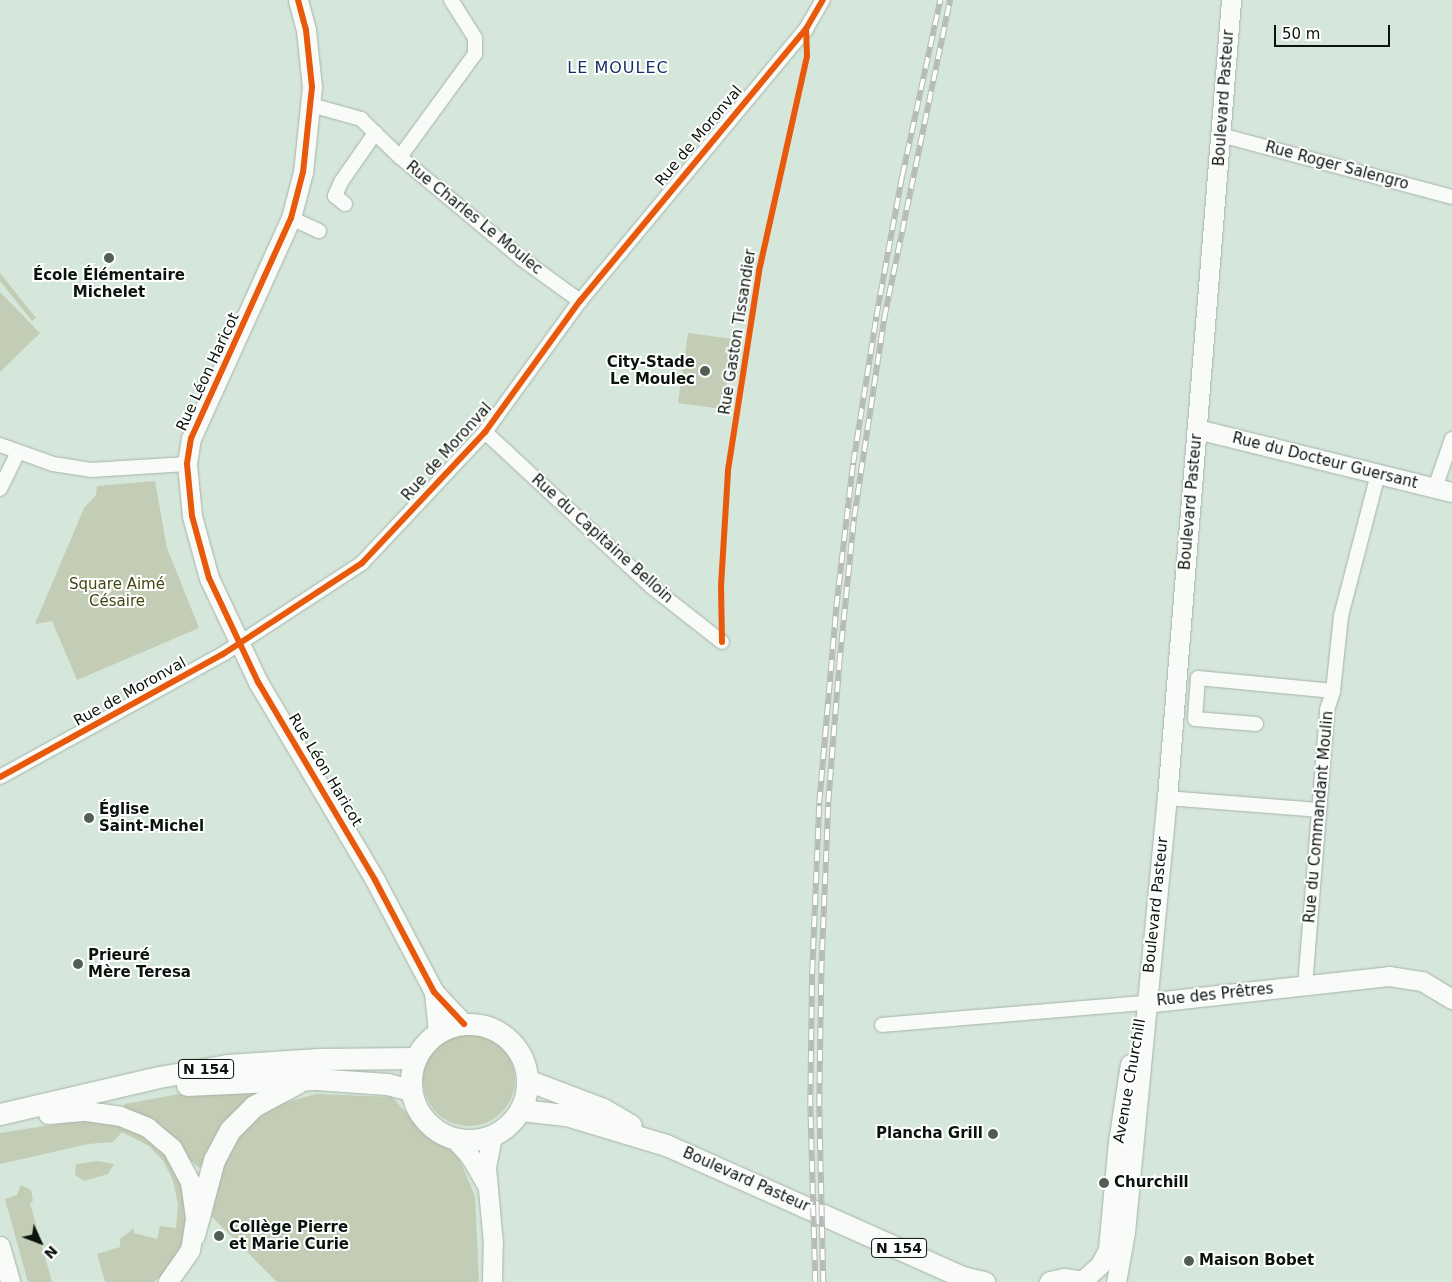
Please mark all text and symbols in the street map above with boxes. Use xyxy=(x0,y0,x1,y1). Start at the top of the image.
scale bar xyxy=(1277,15,1393,47)
text: 50 m xyxy=(1282,25,1320,43)
street label: Boulevard Pasteur xyxy=(1210,29,1238,167)
district label: LE MOULEC xyxy=(566,58,670,78)
street label: Rue de Moronval xyxy=(652,82,746,190)
street label: Rue Roger Salengro xyxy=(1263,138,1411,194)
street label: Rue Charles Le Moulec xyxy=(402,158,546,278)
street label: Rue Gaston Tissandier xyxy=(716,248,760,416)
marker: École Élémentaire Michelet xyxy=(103,252,115,264)
place label: École Élémentaire Michelet xyxy=(33,266,185,301)
street label: Rue Léon Haricot xyxy=(173,310,243,434)
place label: City-Stade Le Moulec xyxy=(607,353,695,388)
marker: City-Stade Le Moulec xyxy=(699,365,711,377)
street label: Rue de Moronval xyxy=(398,399,496,505)
street label: Rue du Docteur Guersant xyxy=(1230,429,1420,493)
street label: Boulevard Pasteur xyxy=(1176,433,1206,571)
street label: Rue du Capitaine Belloin xyxy=(528,471,676,607)
park label: Square Aimé Césaire xyxy=(69,575,165,610)
street label: Rue de Moronval xyxy=(71,654,189,730)
street label: Rue Léon Haricot xyxy=(284,710,366,830)
street label: Rue du Commandant Moulin xyxy=(1301,710,1337,924)
place label: Église Saint-Michel xyxy=(99,800,204,835)
marker: Église Saint-Michel xyxy=(83,812,95,824)
street label: Boulevard Pasteur xyxy=(1140,836,1172,974)
place label: Prieuré Mère Teresa xyxy=(88,946,191,981)
marker: Prieuré Mère Teresa xyxy=(72,958,84,970)
street label: Rue des Prêtres xyxy=(1156,980,1274,1010)
street label: Avenue Churchill xyxy=(1110,1017,1150,1145)
road number: N 154 xyxy=(177,1058,235,1080)
place label: Plancha Grill xyxy=(876,1125,983,1143)
marker: Plancha Grill xyxy=(987,1128,999,1140)
street label: Boulevard Pasteur xyxy=(680,1144,812,1216)
place label: Churchill xyxy=(1114,1174,1189,1192)
marker: Churchill xyxy=(1098,1177,1110,1189)
north arrow xyxy=(15,1217,65,1267)
place label: Collège Pierre et Marie Curie xyxy=(229,1218,349,1253)
marker: Collège Pierre et Marie Curie xyxy=(213,1230,225,1242)
road number: N 154 xyxy=(870,1236,928,1260)
text: N xyxy=(41,1242,61,1262)
place label: Maison Bobet xyxy=(1199,1252,1314,1270)
marker: Maison Bobet xyxy=(1183,1255,1195,1267)

